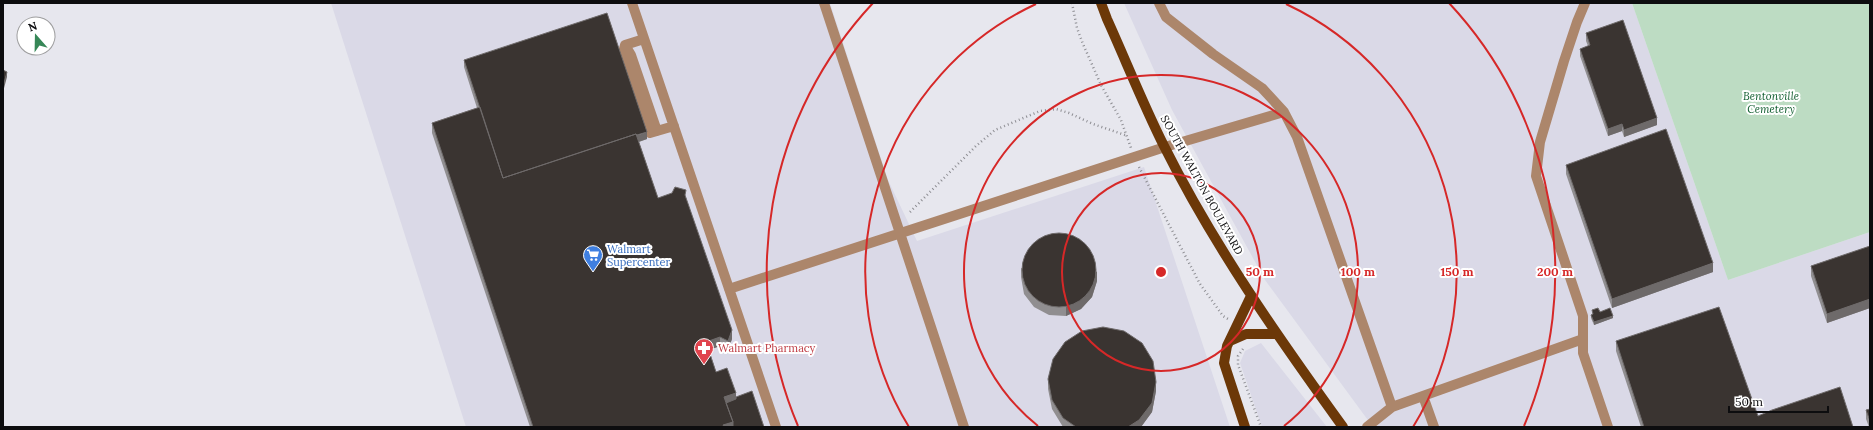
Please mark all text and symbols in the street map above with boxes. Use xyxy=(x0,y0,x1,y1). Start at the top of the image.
north arrow xyxy=(16,16,56,56)
text: N xyxy=(26,18,39,35)
park label: Bentonville Cemetery xyxy=(1743,89,1799,116)
street label: SOUTH WALTON BOULEVARD xyxy=(1158,113,1246,257)
place label: Walmart Supercenter xyxy=(607,242,671,269)
supermarket icon: Walmart Supercenter xyxy=(582,244,604,272)
text: 50 m xyxy=(1246,264,1274,279)
text: 100 m xyxy=(1341,264,1375,279)
text: 150 m xyxy=(1440,264,1474,279)
text: 200 m xyxy=(1537,264,1573,279)
centre of rings xyxy=(1154,265,1168,279)
pharmacy icon: Walmart Pharmacy xyxy=(693,337,715,365)
place label: Walmart Pharmacy xyxy=(718,341,816,355)
scale bar xyxy=(1729,388,1828,414)
text: 50 m xyxy=(1735,394,1763,409)

